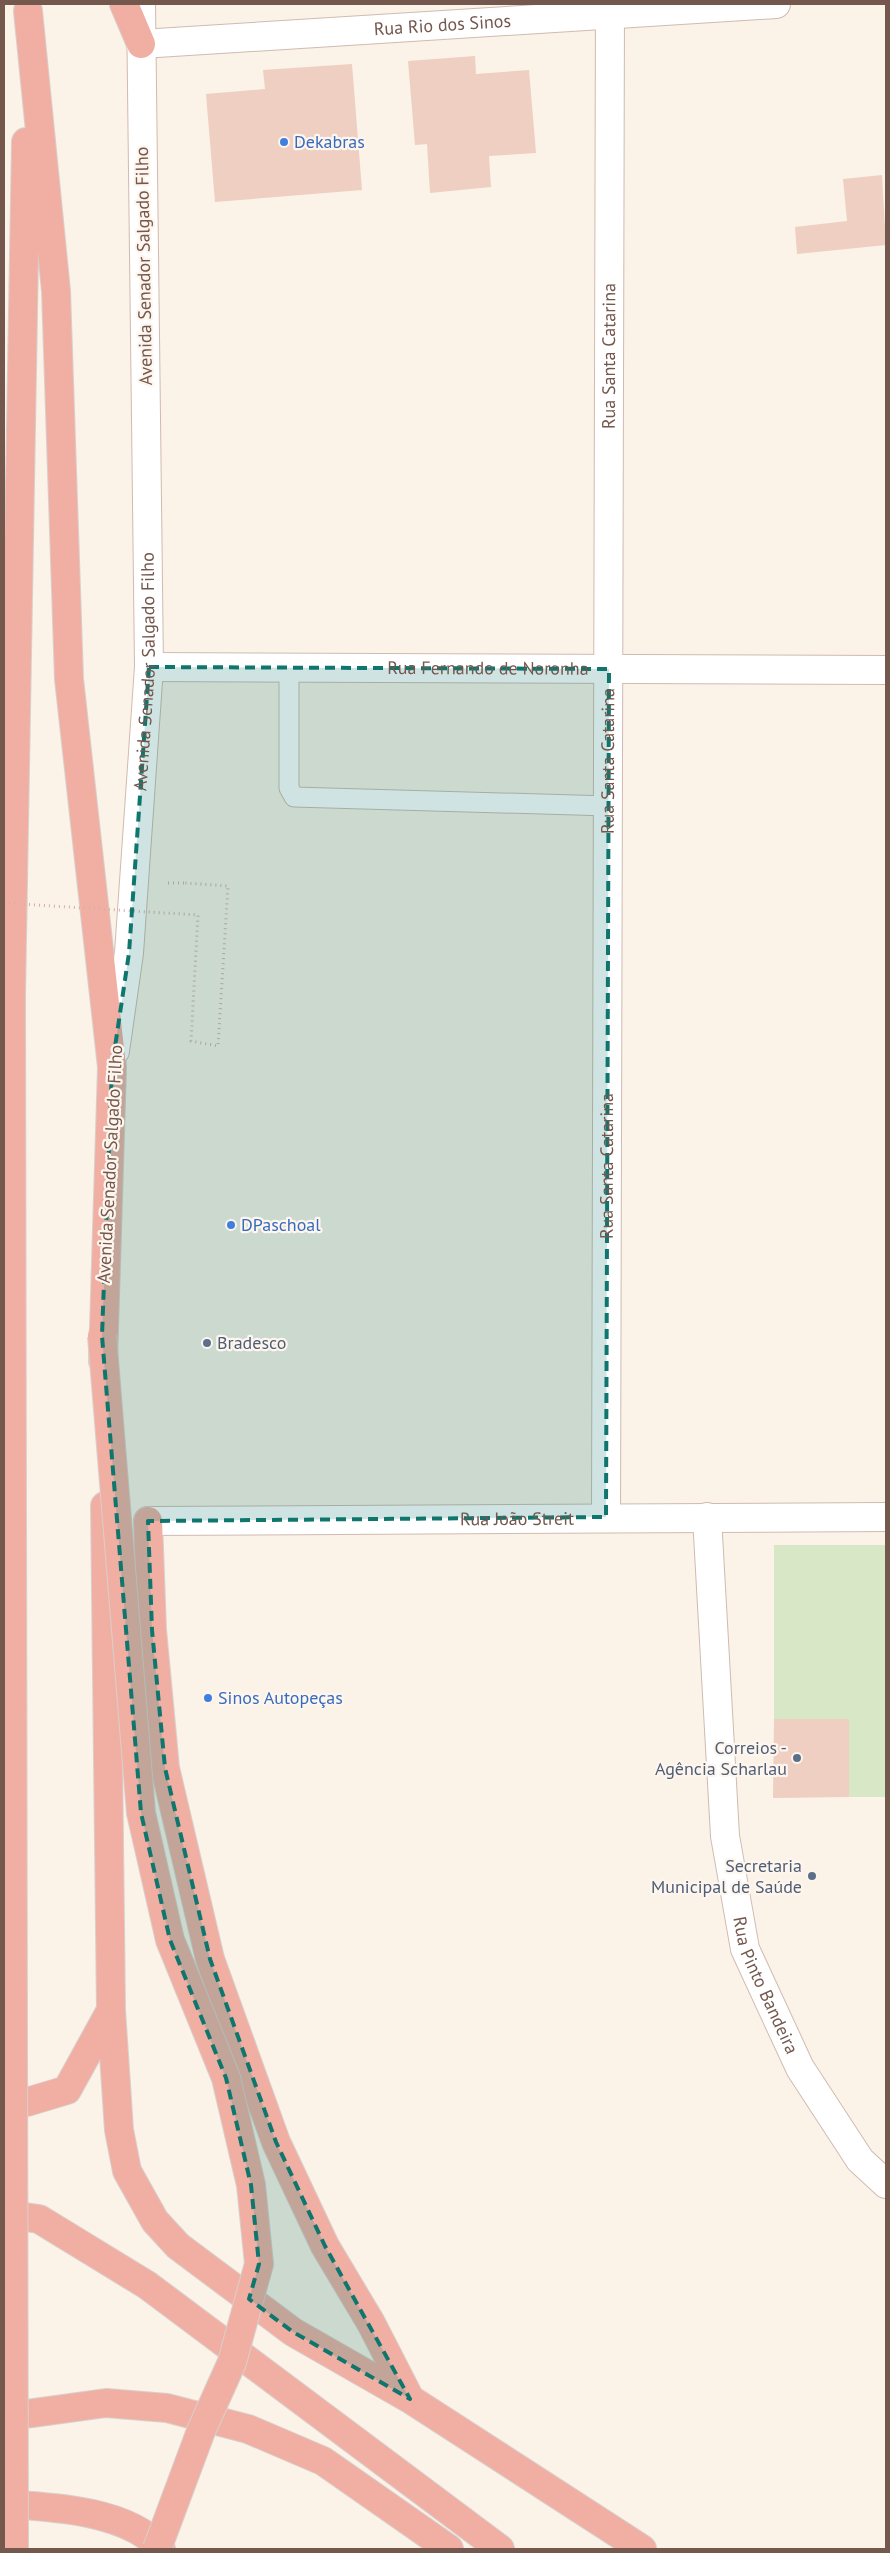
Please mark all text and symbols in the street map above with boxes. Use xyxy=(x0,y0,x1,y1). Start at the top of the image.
street label: Rua Rio dos Sinos xyxy=(373,9,512,40)
place label: Dekabras xyxy=(294,130,365,153)
marker: Dekabras xyxy=(278,136,290,148)
street label: Avenida Senador Salgado Filho xyxy=(130,146,157,386)
street label: Rua Santa Catarina xyxy=(597,283,620,429)
street label: Avenida Senador Salgado Filho xyxy=(128,552,160,792)
street label: Rua Fernando de Noronha xyxy=(387,656,589,680)
street label: Rua Santa Catarina xyxy=(596,688,619,834)
street label: Avenida Senador Salgado Filho xyxy=(92,1044,127,1284)
street label: Rua Santa Catarina xyxy=(595,1093,618,1239)
place label: DPaschoal xyxy=(241,1213,321,1236)
marker: DPaschoal xyxy=(225,1219,237,1231)
place label: Bradesco xyxy=(217,1331,286,1354)
marker: Bradesco xyxy=(201,1337,213,1349)
street label: Rua João Streit xyxy=(460,1507,574,1530)
place label: Sinos Autopeças xyxy=(218,1686,343,1709)
marker: Sinos Autopeças xyxy=(202,1692,214,1704)
place label: Correios - Agência Scharlau xyxy=(655,1736,787,1780)
marker: Correios - Agência Scharlau xyxy=(791,1752,803,1764)
place label: Secretaria Municipal de Saúde xyxy=(651,1854,802,1898)
marker: Secretaria Municipal de Saúde xyxy=(806,1870,818,1882)
street label: Rua Pinto Bandeira xyxy=(728,1915,804,2057)

